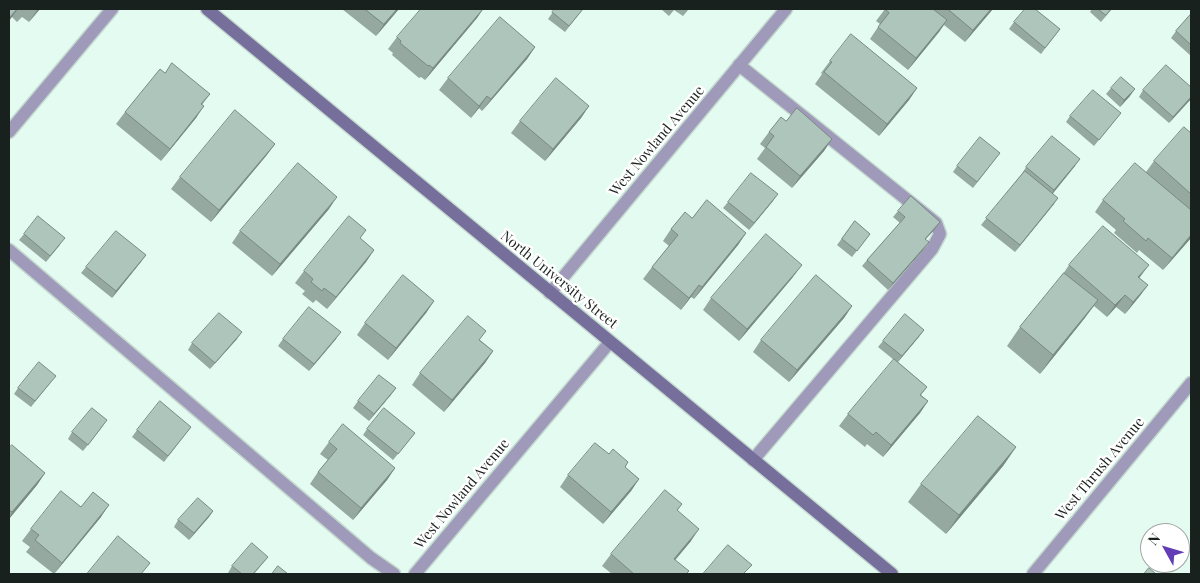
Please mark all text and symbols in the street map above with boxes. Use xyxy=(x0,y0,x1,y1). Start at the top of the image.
street label: West Nowland Avenue xyxy=(606,83,708,199)
street label: North University Street xyxy=(497,228,621,332)
street label: West Thrush Avenue xyxy=(1052,414,1148,524)
street label: West Nowland Avenue xyxy=(411,436,513,552)
north arrow xyxy=(1140,523,1190,573)
text: N xyxy=(1143,529,1164,549)

